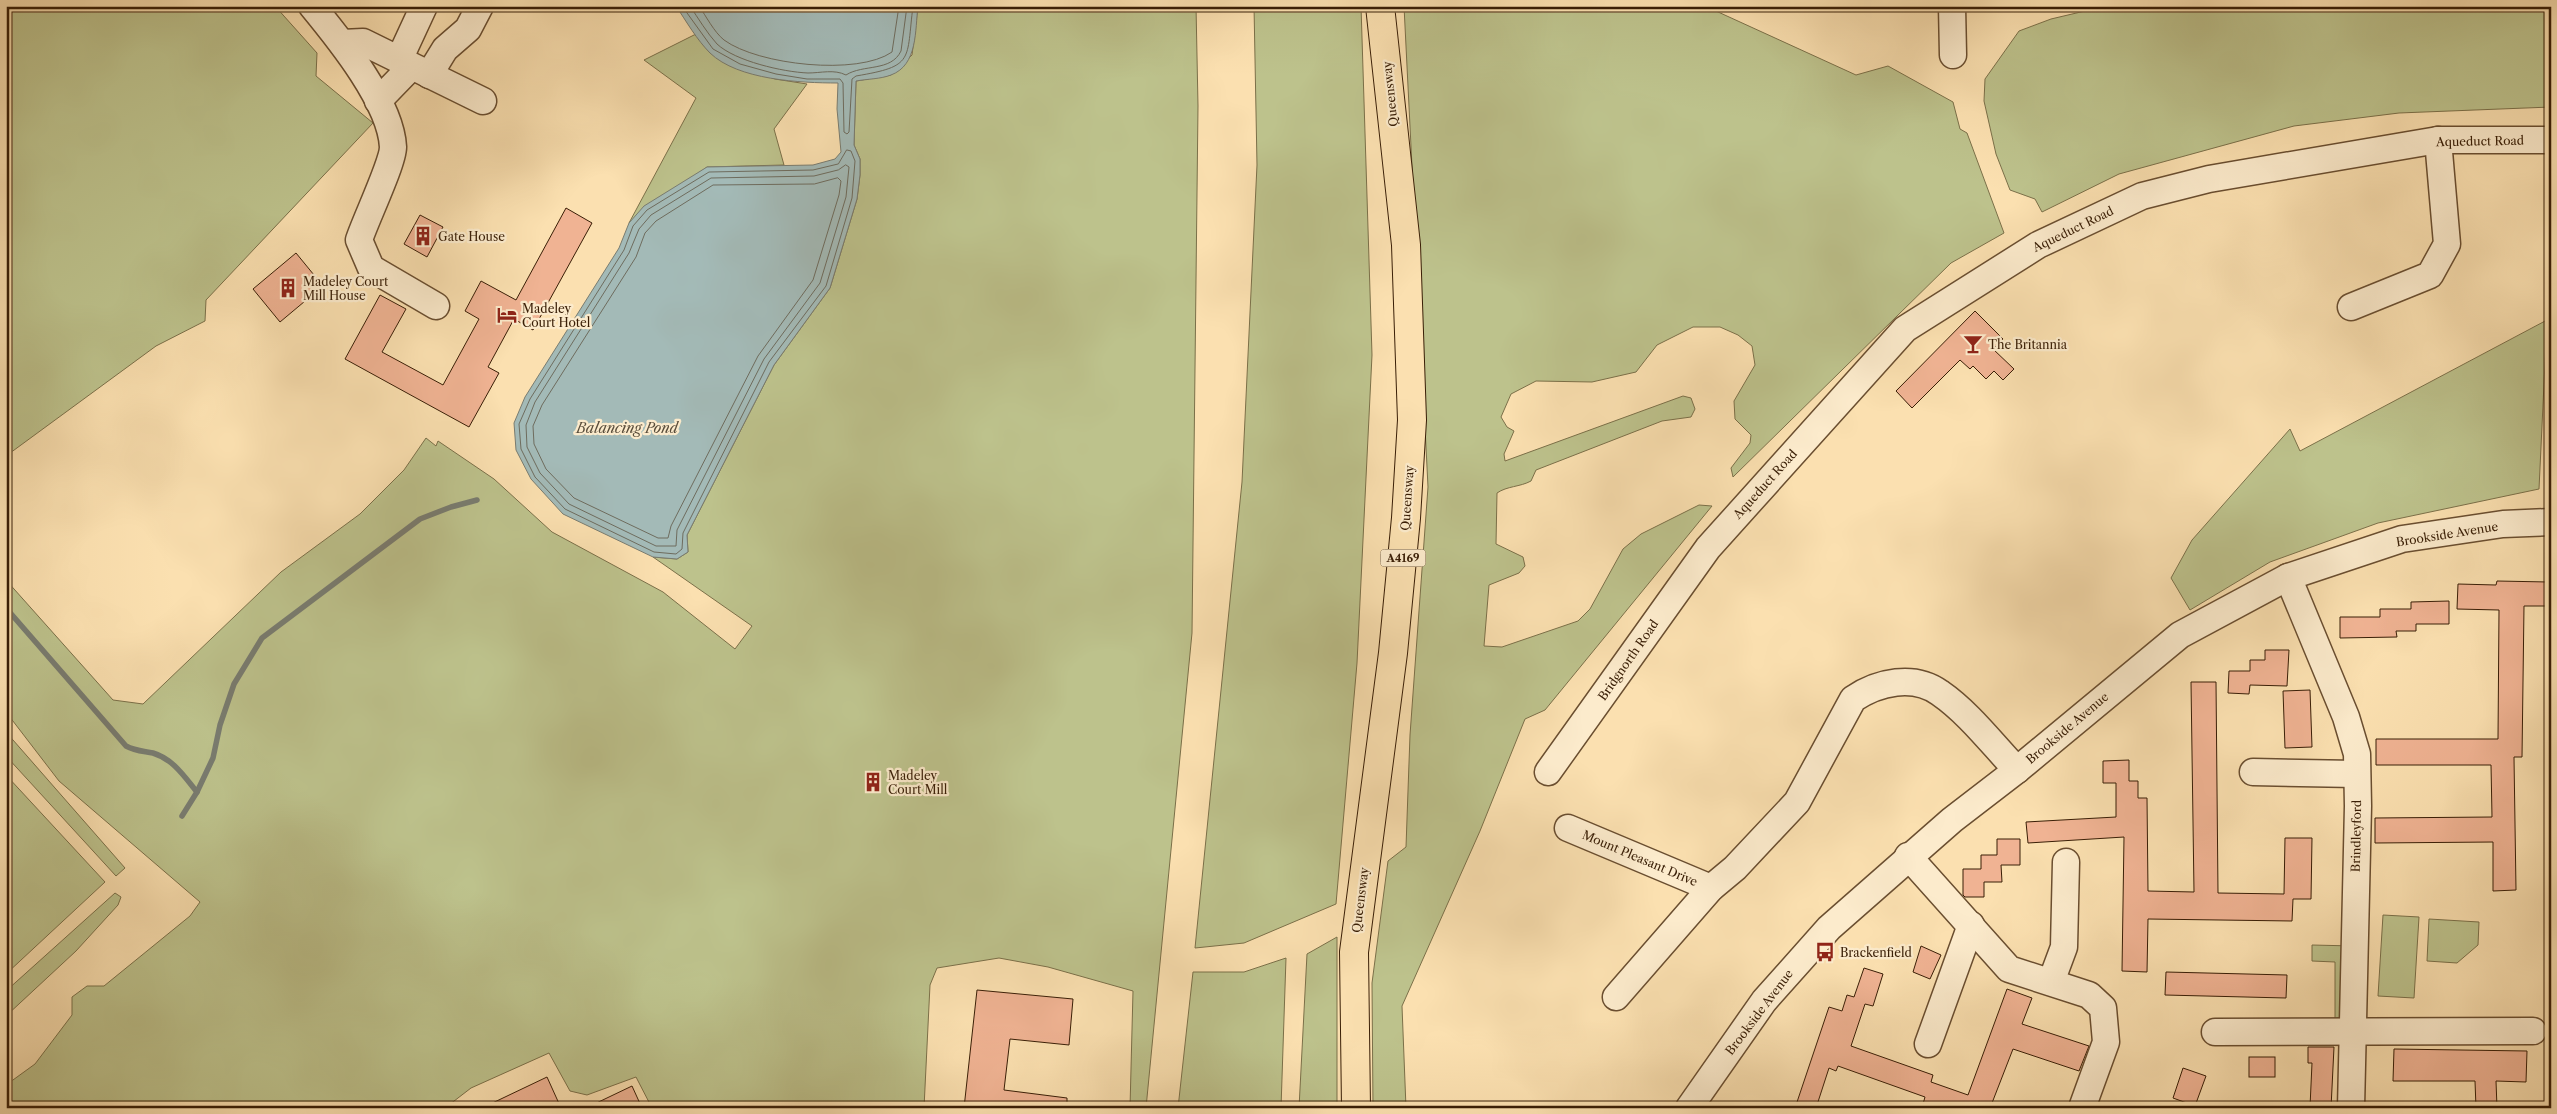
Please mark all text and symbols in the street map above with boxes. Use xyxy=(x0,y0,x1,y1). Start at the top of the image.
street label: Queensway xyxy=(1379,60,1401,127)
street label: Aqueduct Road xyxy=(2435,133,2525,149)
street label: Aqueduct Road xyxy=(2029,203,2117,256)
building icon: Gate House xyxy=(412,225,434,247)
place label: Gate House xyxy=(438,229,505,244)
place label: Madeley Court Mill House xyxy=(303,274,389,303)
building icon: Madeley Court Mill House xyxy=(277,277,299,299)
place label: Madeley Court Hotel xyxy=(522,301,591,330)
hotel icon: Madeley Court Hotel xyxy=(496,304,518,326)
bar icon: The Britannia xyxy=(1962,333,1984,355)
place label: The Britannia xyxy=(1988,337,2068,352)
water label: Balancing Pond xyxy=(575,419,680,437)
street label: Aqueduct Road xyxy=(1729,446,1801,523)
street label: Queensway xyxy=(1397,464,1417,531)
street label: Brookside Avenue xyxy=(2395,518,2499,549)
road number: A4169 xyxy=(1380,550,1426,566)
street label: Bridgnorth Road xyxy=(1595,616,1662,703)
street label: Brookside Avenue xyxy=(2023,689,2112,767)
place label: Madeley Court Mill xyxy=(888,768,948,797)
building icon: Madeley Court Mill xyxy=(862,771,884,793)
street label: Brindleyford xyxy=(2348,799,2364,872)
street label: Mount Pleasant Drive xyxy=(1580,827,1700,889)
street label: Queensway xyxy=(1349,866,1371,934)
bus stop icon: Brackenfield xyxy=(1814,941,1836,963)
place label: Brackenfield xyxy=(1840,945,1913,960)
street label: Brookside Avenue xyxy=(1722,966,1796,1058)

